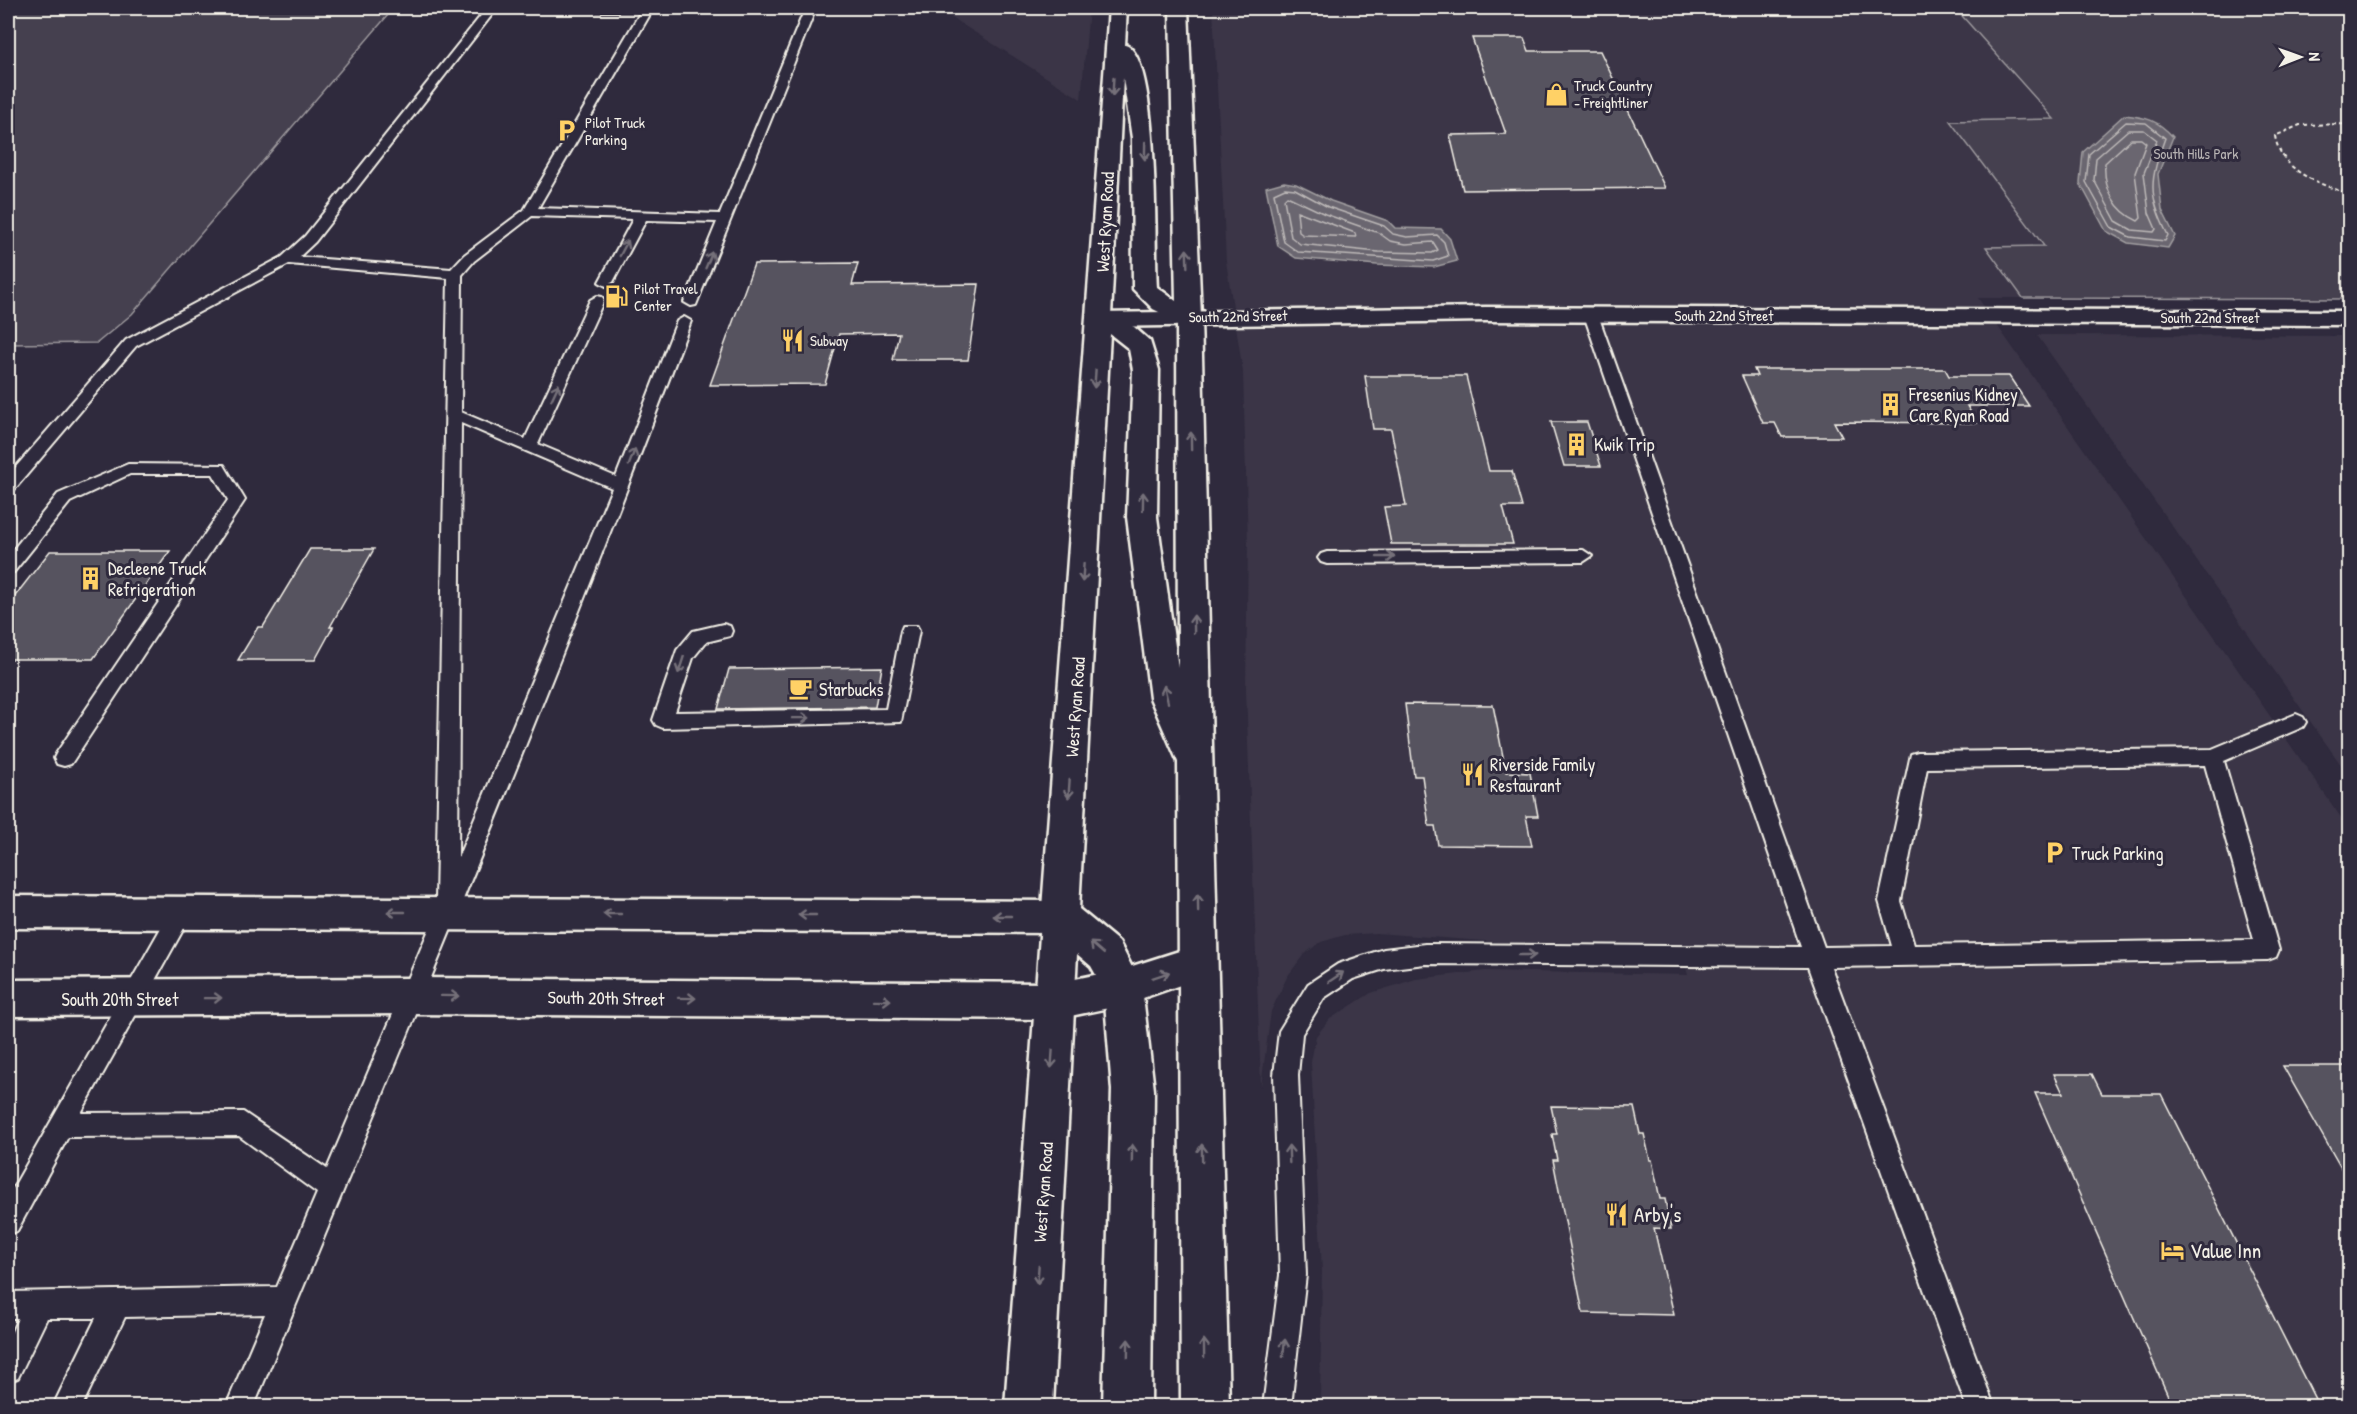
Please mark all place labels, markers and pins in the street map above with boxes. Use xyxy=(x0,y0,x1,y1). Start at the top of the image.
place label: Truck Country - Freightliner xyxy=(1574,75,1653,113)
shop icon: Truck Country - Freightliner xyxy=(1543,81,1569,107)
place label: Pilot Truck Parking xyxy=(585,112,645,150)
parking icon: Pilot Truck Parking xyxy=(554,118,580,144)
place label: Pilot Travel Center xyxy=(634,278,698,316)
fuel station icon: Pilot Travel Center xyxy=(603,284,629,310)
restaurant icon: Subway xyxy=(779,327,805,353)
place label: Subway xyxy=(810,330,848,351)
place label: Fresenius Kidney Care Ryan Road xyxy=(1908,382,2018,428)
building icon: Fresenius Kidney Care Ryan Road xyxy=(1878,391,1904,417)
building icon: Kwik Trip xyxy=(1563,431,1589,457)
place label: Kwik Trip xyxy=(1594,432,1655,457)
place label: Decleene Truck Refrigeration xyxy=(108,556,207,602)
building icon: Decleene Truck Refrigeration xyxy=(77,565,103,591)
cafe icon: Starbucks xyxy=(788,676,814,702)
place label: Starbucks xyxy=(819,677,884,702)
place label: Riverside Family Restaurant xyxy=(1490,752,1596,798)
restaurant icon: Riverside Family Restaurant xyxy=(1459,761,1485,787)
parking icon: Truck Parking xyxy=(2041,840,2067,866)
place label: Truck Parking xyxy=(2072,841,2163,866)
place label: Arby's xyxy=(1634,1200,1681,1229)
restaurant icon: Arby's xyxy=(1603,1201,1629,1227)
place label: Value Inn xyxy=(2190,1236,2261,1265)
hotel icon: Value Inn xyxy=(2159,1237,2185,1263)

